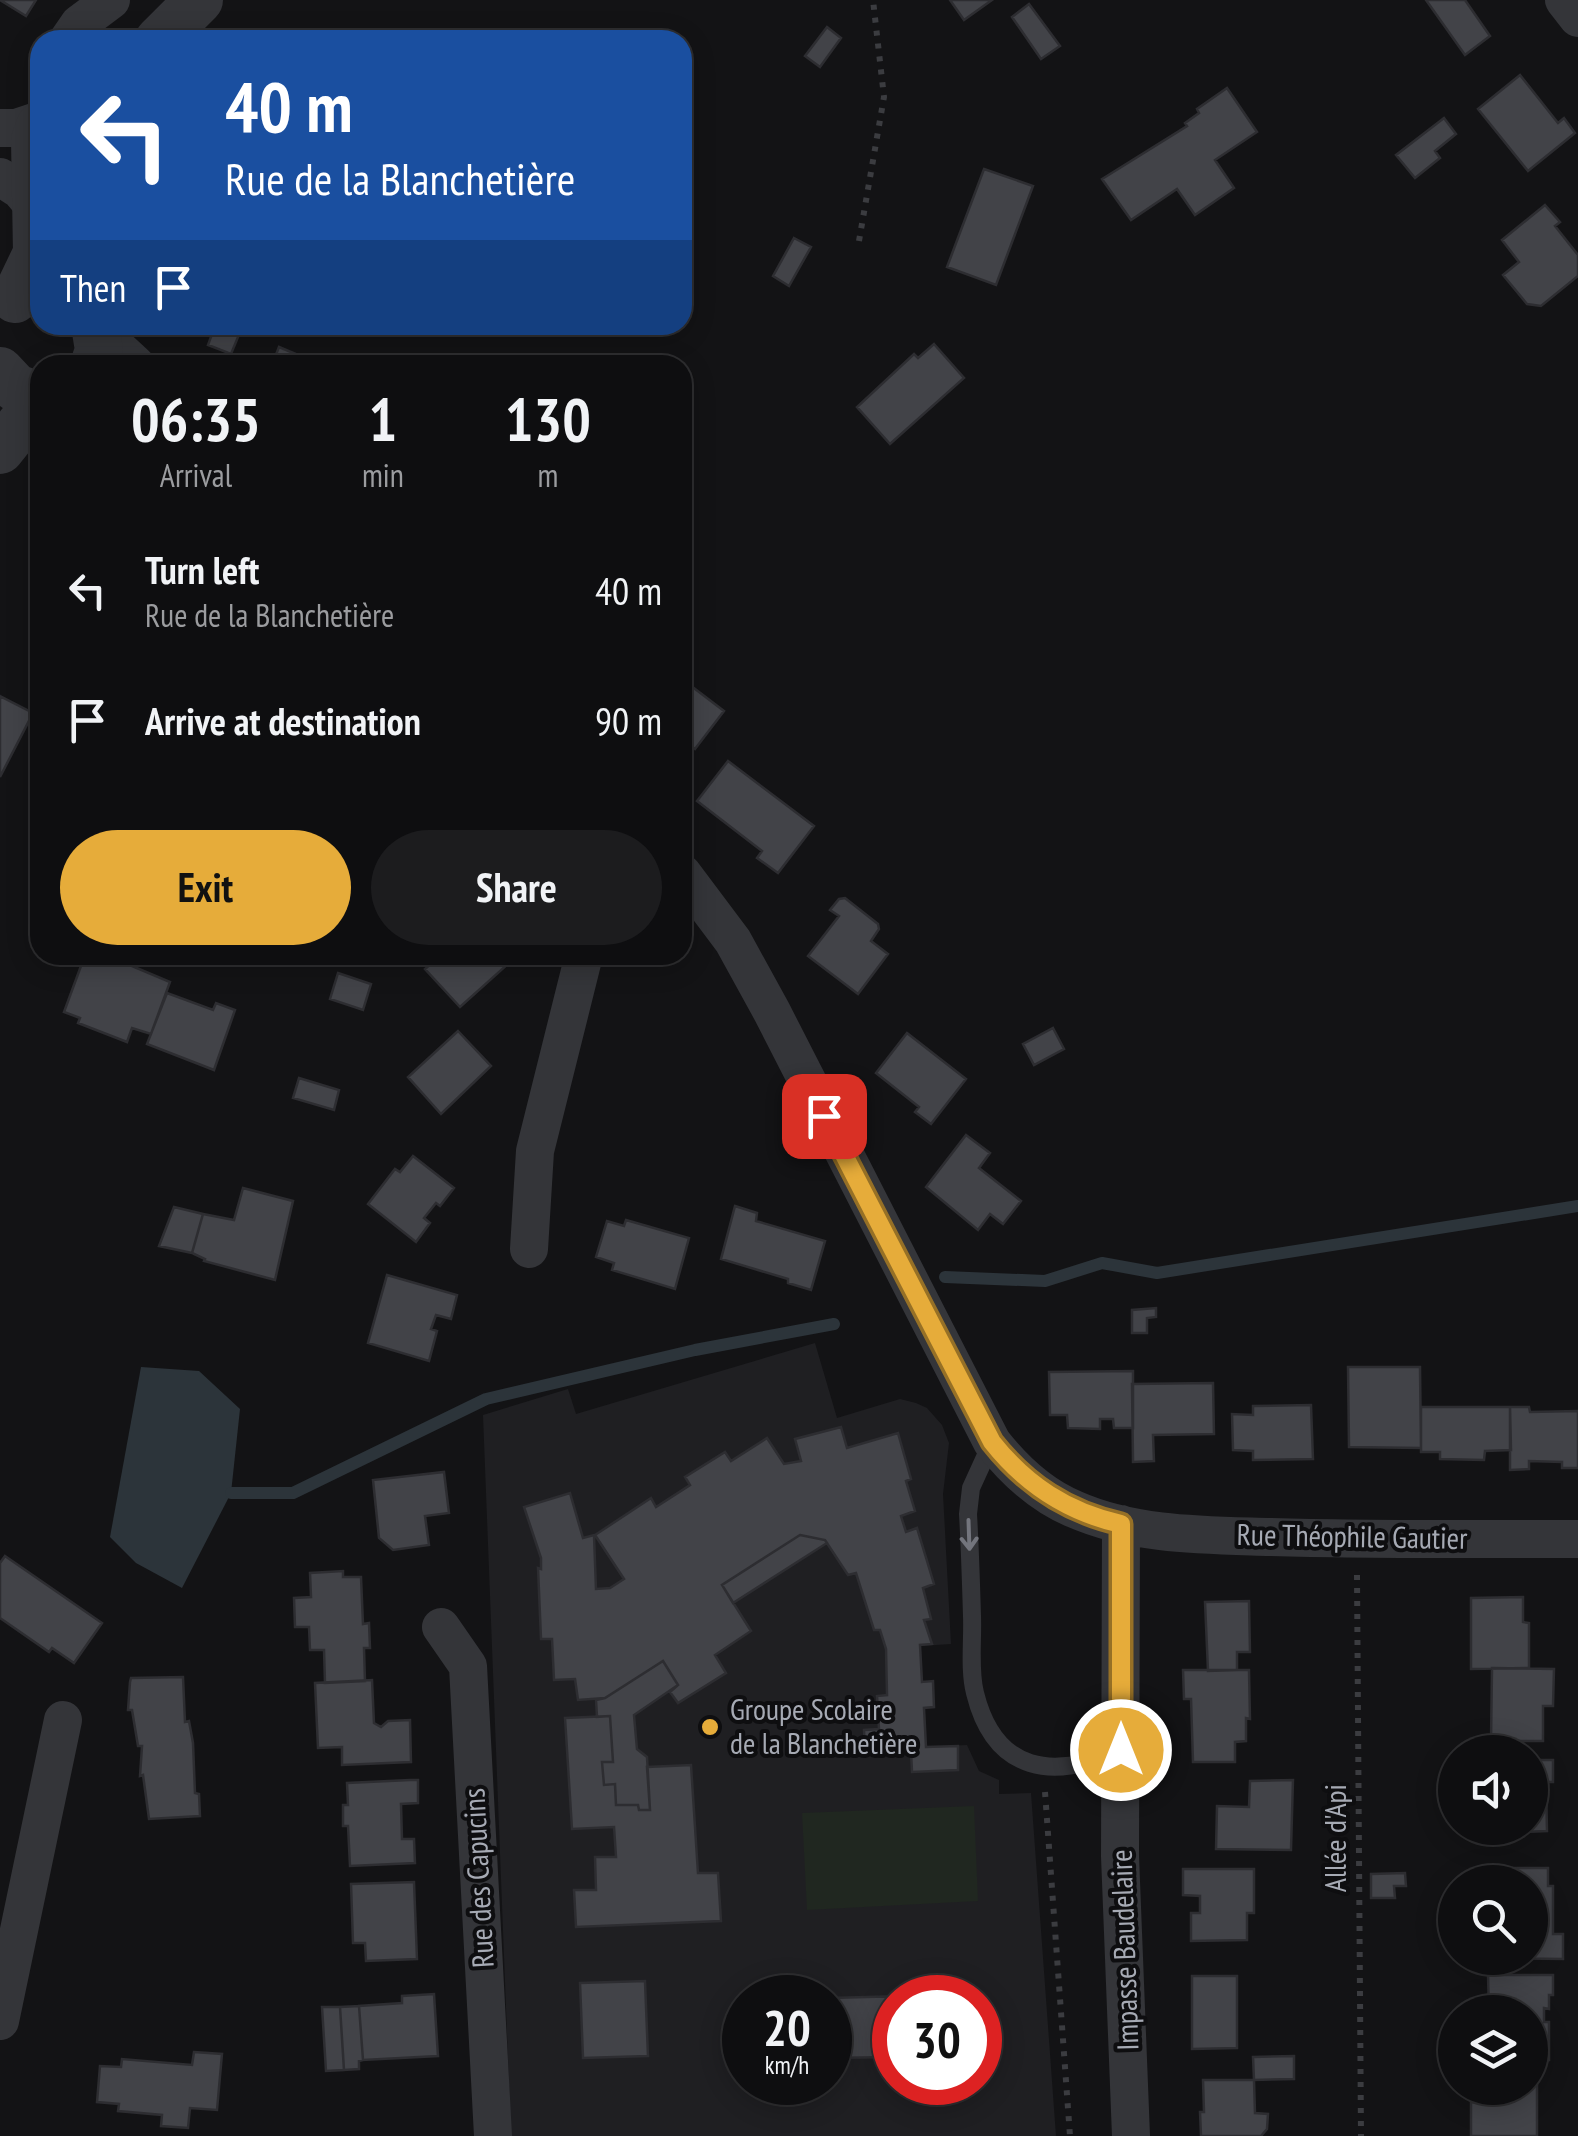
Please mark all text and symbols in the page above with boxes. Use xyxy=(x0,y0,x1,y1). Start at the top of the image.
text: 40 m xyxy=(225,61,353,151)
icon: left xyxy=(60,70,190,200)
text: Rue de la Blanchetière xyxy=(225,149,575,207)
icon: arrive xyxy=(146,260,201,315)
text: Then xyxy=(60,263,126,312)
text: 06:35 xyxy=(131,380,261,458)
text: 1 xyxy=(369,380,397,458)
text: 130 xyxy=(505,380,591,458)
text: Arrival xyxy=(160,454,232,496)
text: min xyxy=(362,454,404,496)
text: m xyxy=(537,454,558,496)
text: Turn left xyxy=(145,545,259,594)
icon: left xyxy=(60,563,115,618)
text: 40 m xyxy=(595,566,662,615)
text: Rue de la Blanchetière xyxy=(145,594,394,636)
icon: arrive xyxy=(60,693,115,748)
text: Arrive at destination xyxy=(145,696,421,745)
text: 90 m xyxy=(595,696,662,745)
button: Exit xyxy=(60,830,351,945)
button: Share xyxy=(371,830,662,945)
pin xyxy=(782,1074,867,1159)
icon: arrive xyxy=(797,1089,852,1144)
street label: Rue Théophile Gautier xyxy=(1236,1514,1469,1557)
one-way arrow xyxy=(960,1518,979,1550)
place label: Groupe Scolaire de la Blanchetière xyxy=(730,1689,917,1762)
position arrow xyxy=(1069,1698,1173,1802)
marker: Groupe Scolaire de la Blanchetière xyxy=(699,1716,721,1738)
map controls xyxy=(1438,1735,1548,2105)
button: sound xyxy=(1438,1735,1548,1845)
street label: Allée d'Api xyxy=(1315,1784,1354,1892)
street label: Rue des Capucins xyxy=(453,1787,502,1969)
street label: Impasse Baudelaire xyxy=(1101,1849,1147,2051)
button: search xyxy=(1438,1865,1548,1975)
speed limit sign: 30 xyxy=(872,1975,1002,2105)
text: 20 xyxy=(763,1995,811,2060)
button: layers xyxy=(1438,1995,1548,2105)
text: km/h xyxy=(765,2049,809,2081)

